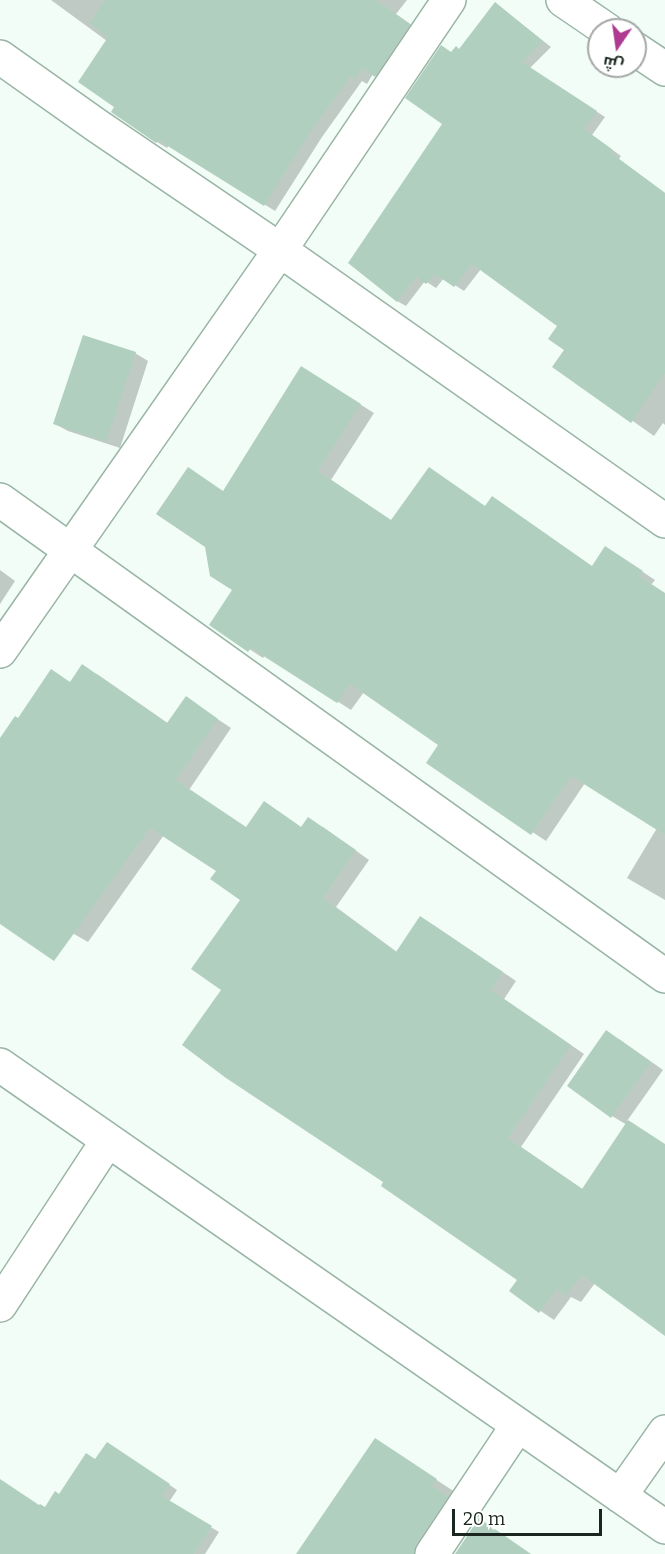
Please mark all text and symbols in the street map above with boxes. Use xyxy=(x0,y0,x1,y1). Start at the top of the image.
north arrow xyxy=(587,18,647,78)
text: ش xyxy=(601,53,625,76)
scale bar xyxy=(455,1497,605,1535)
text: 20 m xyxy=(463,1508,505,1530)

